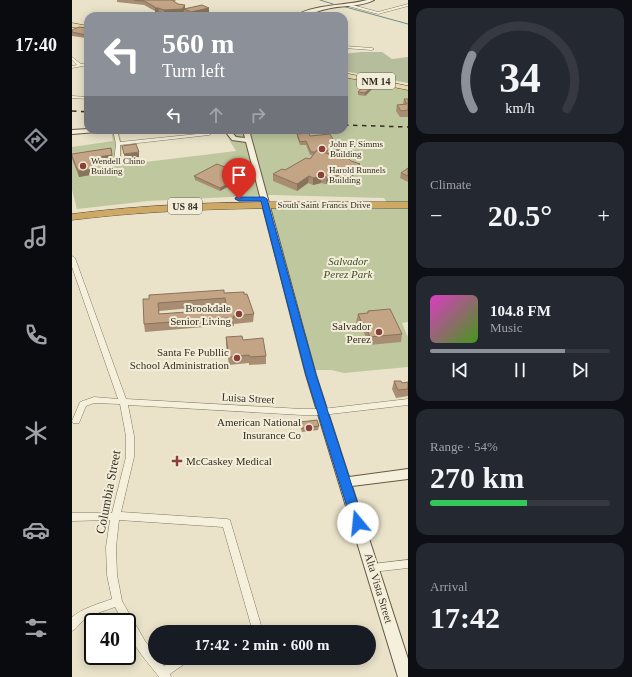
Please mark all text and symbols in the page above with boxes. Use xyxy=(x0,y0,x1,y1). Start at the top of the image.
icon: left xyxy=(96,28,148,80)
text: 560 m xyxy=(162,28,234,59)
text: 17:40 xyxy=(15,35,57,55)
text: 34 xyxy=(499,55,541,101)
text: Turn left xyxy=(162,61,225,81)
road number: NM 14 xyxy=(357,73,395,89)
text: km/h xyxy=(505,99,535,115)
icon: left xyxy=(163,104,185,126)
icon: ahead xyxy=(205,104,227,126)
icon: right xyxy=(247,104,269,126)
icon: directions xyxy=(22,126,50,154)
place label: John F. Simms Building xyxy=(330,139,384,159)
marker: John F. Simms Building xyxy=(317,144,327,154)
place label: Wendell Chino Building xyxy=(91,156,146,176)
pin xyxy=(222,158,256,199)
marker: Wendell Chino Building xyxy=(78,161,88,171)
icon: arrive xyxy=(228,164,250,186)
place label: Harold Runnels Building xyxy=(329,165,386,185)
marker: Harold Runnels Building xyxy=(316,170,326,180)
text: Climate xyxy=(430,177,471,192)
road number: US 84 xyxy=(168,198,202,214)
text: 20.5° xyxy=(488,199,552,232)
street label: South Saint Francis Drive xyxy=(277,200,371,210)
text: − xyxy=(430,203,442,228)
text: + xyxy=(598,203,610,228)
icon: music xyxy=(22,223,50,251)
park label: Salvador Perez Park xyxy=(323,255,373,280)
place label: Brookdale Senior Living xyxy=(170,302,231,327)
text: 104.8 FM xyxy=(490,303,551,319)
marker: Brookdale Senior Living xyxy=(234,309,244,319)
place label: Salvador Perez xyxy=(332,320,371,345)
text: Music xyxy=(490,320,523,335)
icon: phone xyxy=(22,321,50,349)
marker: Salvador Perez xyxy=(374,327,384,337)
place label: Santa Fe Publlic School Administration xyxy=(130,346,229,371)
marker: Santa Fe Publlic School Administration xyxy=(232,353,242,363)
icon: previous xyxy=(449,359,471,381)
icon: pause xyxy=(509,359,531,381)
icon: next xyxy=(569,359,591,381)
street label: Luisa Street xyxy=(221,391,275,405)
place label: American National Insurance Co xyxy=(217,416,301,441)
icon: climate xyxy=(22,419,50,447)
marker: American National Insurance Co xyxy=(304,423,314,433)
text: Range · 54% xyxy=(430,439,498,454)
street label: Columbia Street xyxy=(93,449,124,535)
marker: McCaskey Medical xyxy=(171,455,183,467)
place label: McCaskey Medical xyxy=(186,455,272,467)
text: 270 km xyxy=(430,461,524,494)
position arrow xyxy=(337,502,379,544)
icon: car xyxy=(22,516,50,544)
street label: Alta Vista Street xyxy=(363,552,395,624)
text: Arrival xyxy=(430,579,468,594)
text: 17:42 xyxy=(430,601,500,634)
speed limit sign: 40 xyxy=(84,613,136,665)
icon: filters xyxy=(22,614,50,642)
text: 17:42 · 2 min · 600 m xyxy=(195,637,330,653)

